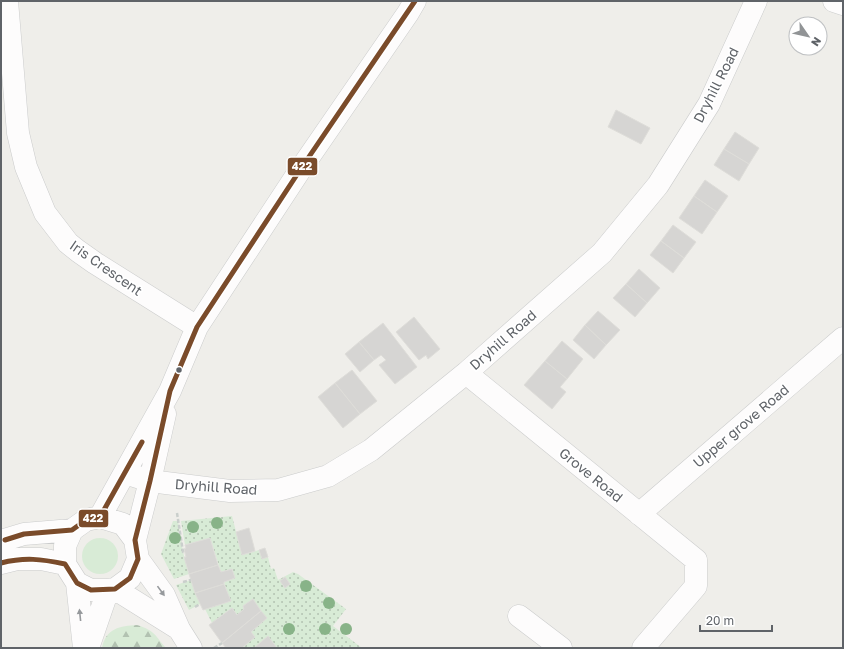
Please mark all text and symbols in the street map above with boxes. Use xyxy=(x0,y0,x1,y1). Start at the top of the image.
north arrow xyxy=(788,16,828,56)
text: N xyxy=(809,35,824,49)
street label: Dryhill Road xyxy=(689,44,742,125)
line badge: 422 xyxy=(287,157,318,176)
text: 422 xyxy=(292,159,312,172)
street label: Iris Crescent xyxy=(67,236,146,299)
street label: Dryhill Road xyxy=(466,306,539,373)
unlabelled marker xyxy=(174,365,184,375)
street label: Upper grove Road xyxy=(689,381,792,471)
street label: Grove Road xyxy=(556,444,627,505)
street label: Dryhill Road xyxy=(174,475,258,498)
line badge: 422 xyxy=(78,509,109,528)
text: 422 xyxy=(83,511,103,524)
one-way arrow xyxy=(157,585,165,596)
scale bar xyxy=(700,607,772,633)
one-way arrow xyxy=(77,609,84,621)
text: 20 m xyxy=(706,613,734,628)

